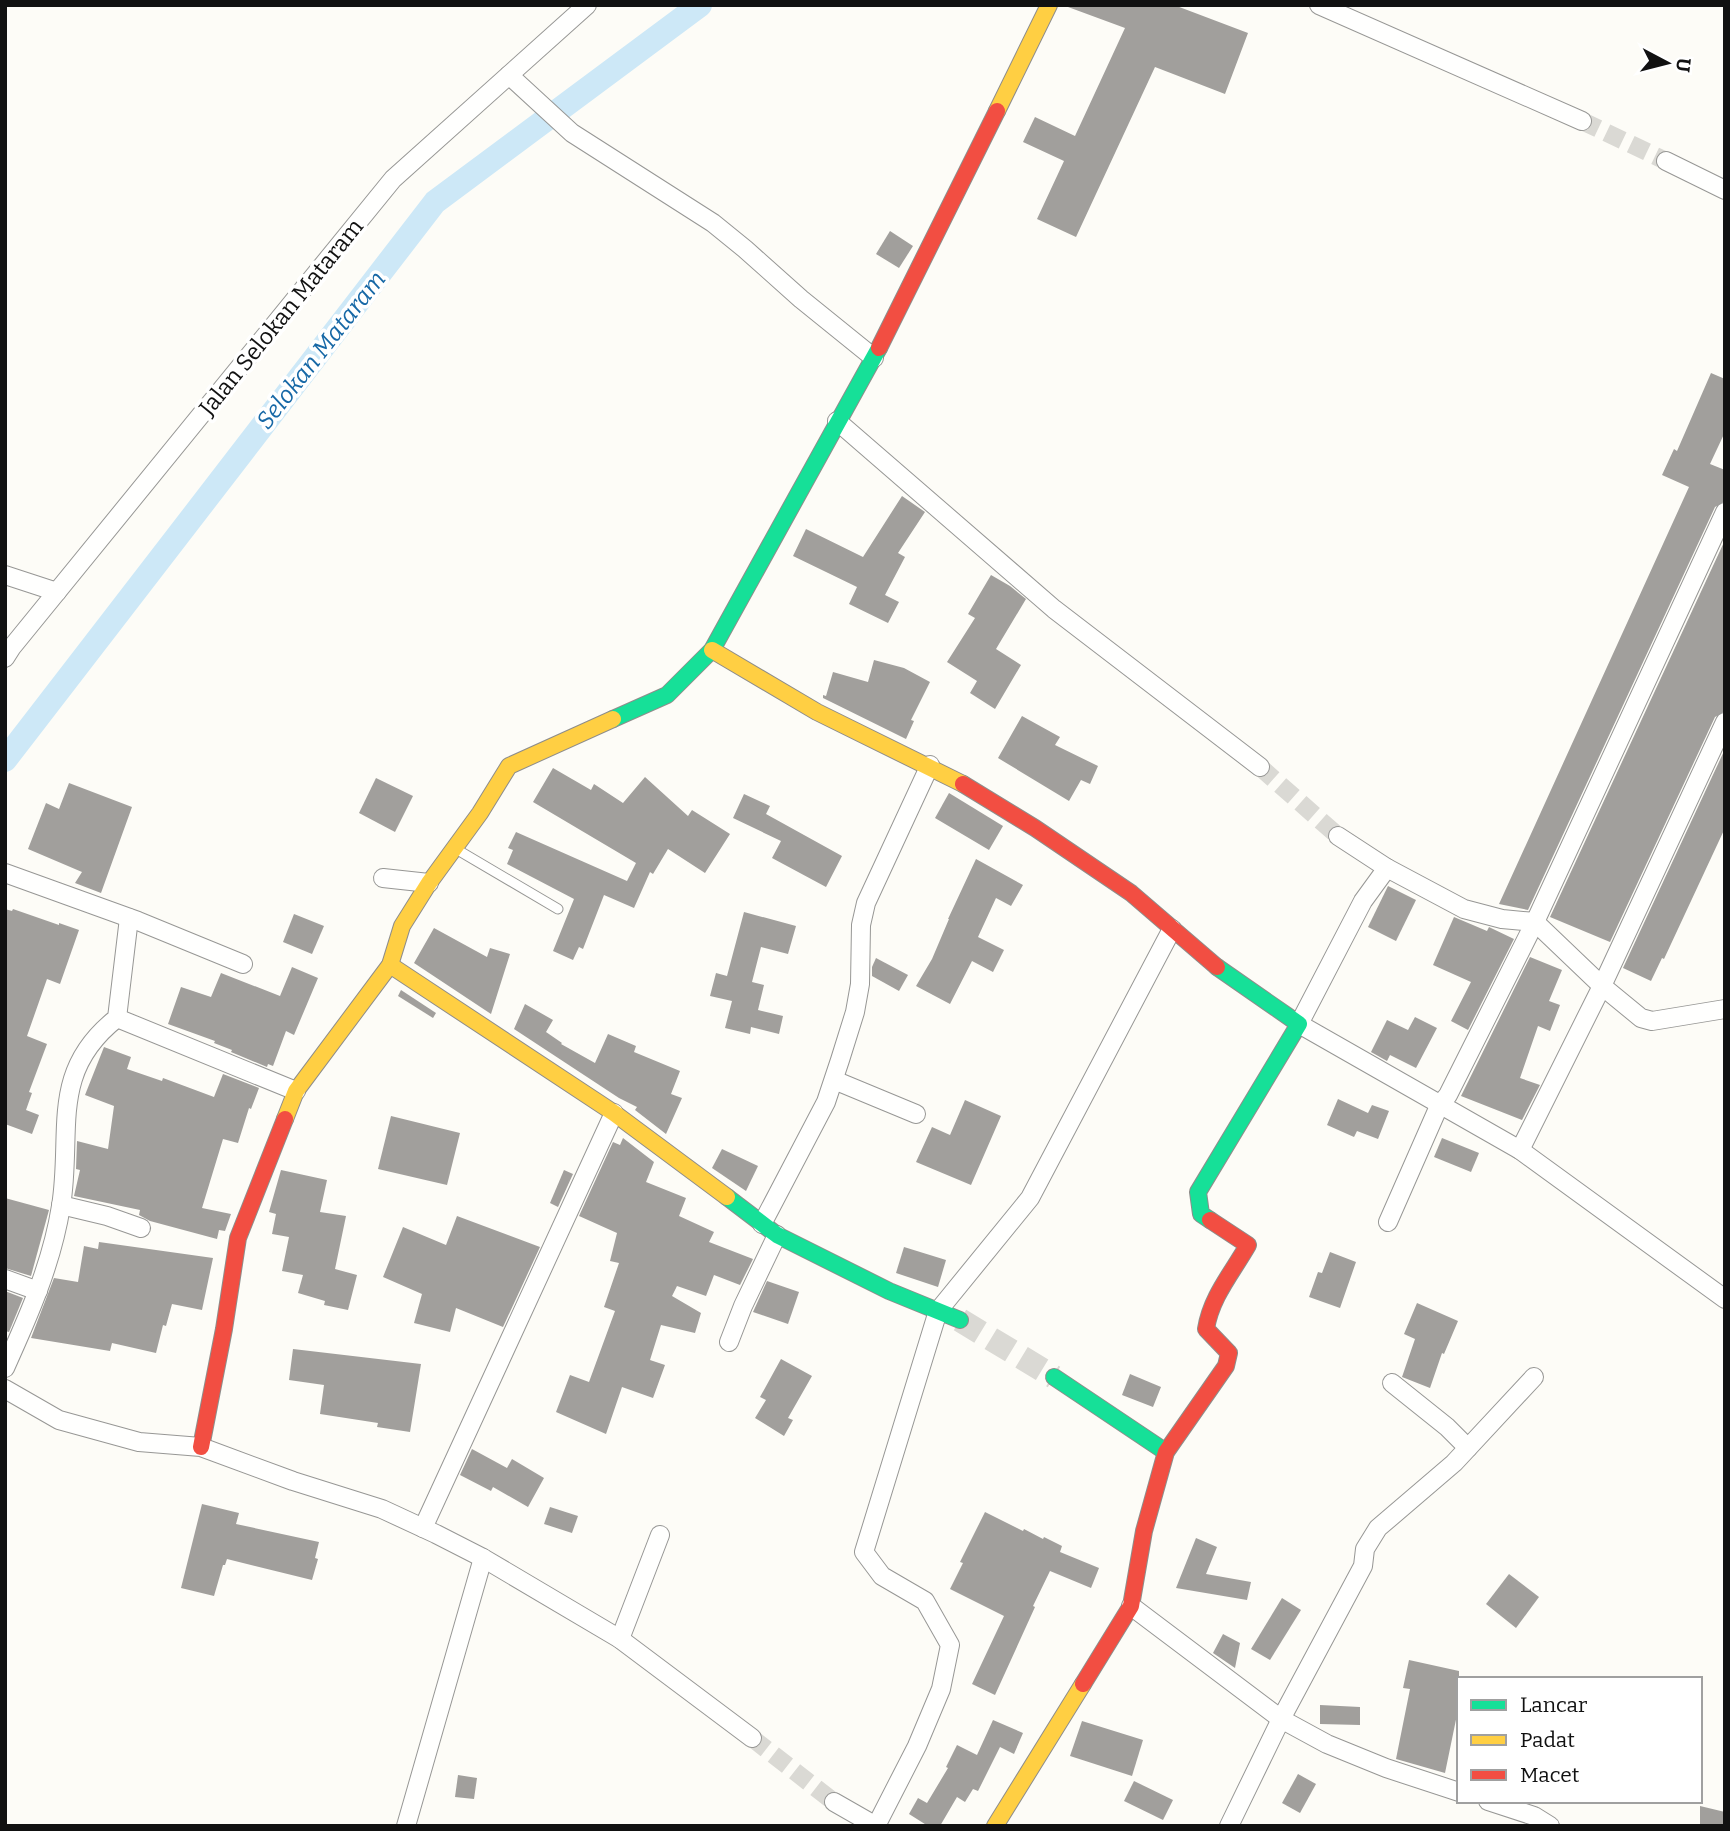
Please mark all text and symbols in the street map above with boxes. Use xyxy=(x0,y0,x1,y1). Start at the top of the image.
north arrow xyxy=(1632,28,1702,98)
text: U xyxy=(1671,57,1696,73)
street label: Jalan Selokan Mataram xyxy=(193,213,369,421)
water label: Selokan Mataram xyxy=(250,265,392,435)
legend xyxy=(1457,1677,1702,1803)
text: Lancar xyxy=(1520,1692,1587,1718)
text: Padat xyxy=(1520,1727,1575,1753)
text: Macet xyxy=(1520,1762,1580,1788)

